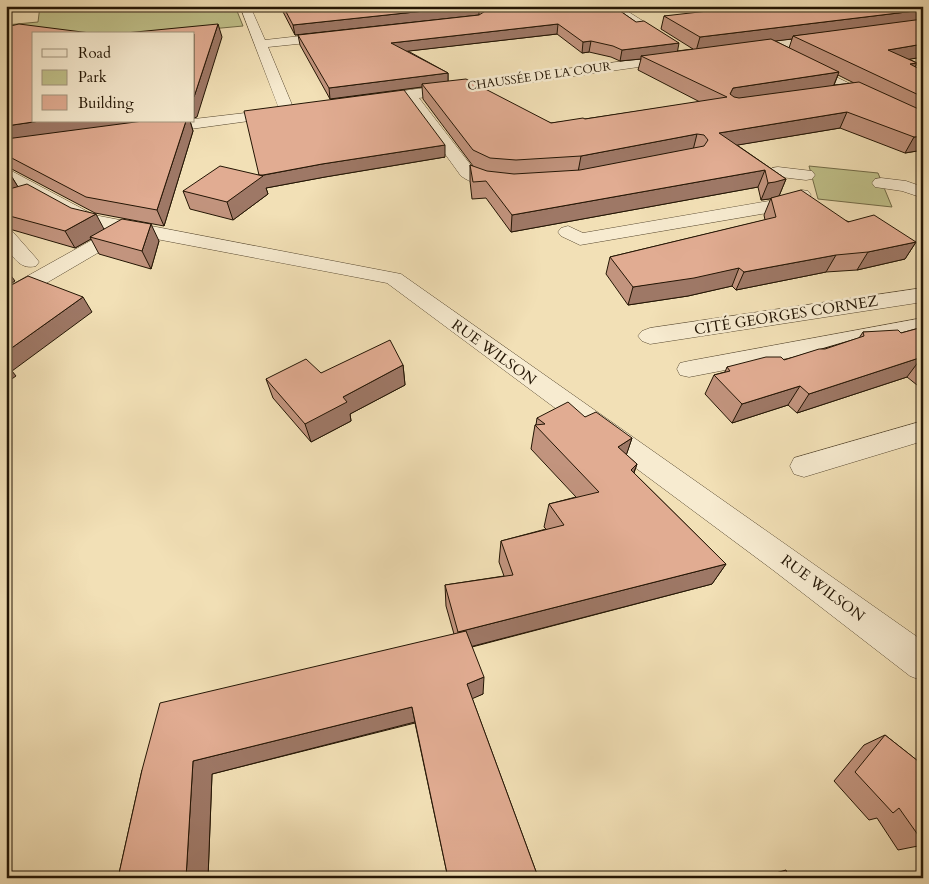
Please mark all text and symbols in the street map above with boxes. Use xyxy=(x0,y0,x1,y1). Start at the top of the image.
legend xyxy=(32,32,195,122)
text: Road xyxy=(78,43,111,63)
street label: CHAUSSÉE DE LA COUR xyxy=(466,57,612,94)
text: Park xyxy=(78,67,107,87)
text: Building xyxy=(78,93,134,113)
street label: CITÉ GEORGES CORNEZ xyxy=(693,291,879,339)
street label: RUE WILSON xyxy=(448,315,540,390)
street label: RUE WILSON xyxy=(777,550,869,626)

